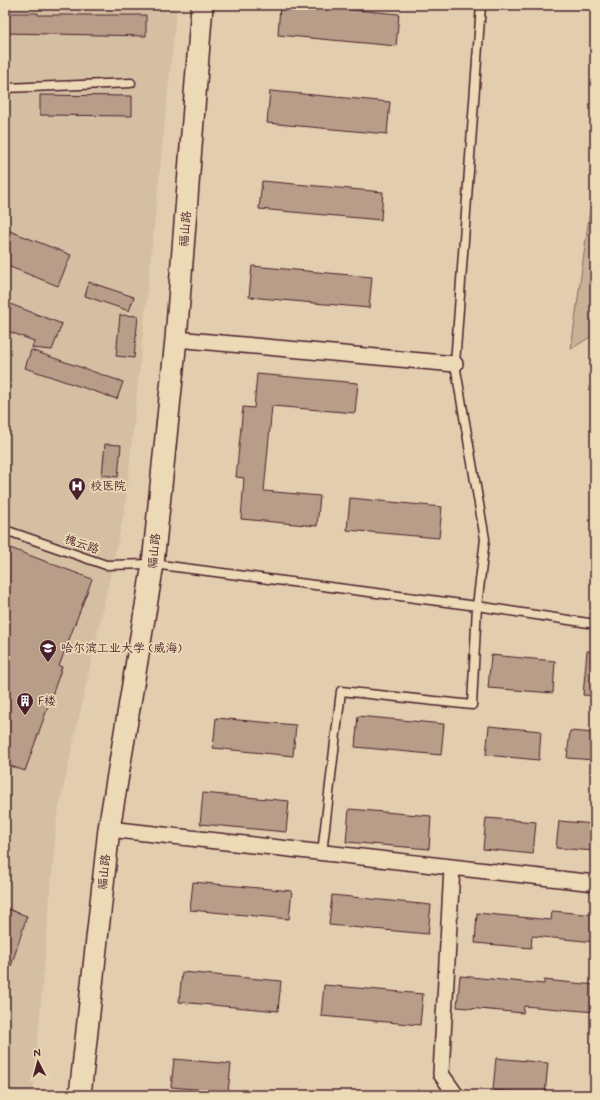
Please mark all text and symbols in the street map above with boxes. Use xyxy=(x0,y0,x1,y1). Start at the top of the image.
street label: 福山路 xyxy=(176,210,196,248)
hospital icon: 校医院 xyxy=(67,476,87,501)
place label: 校医院 xyxy=(90,479,126,495)
street label: 槐云路 xyxy=(62,532,101,558)
street label: 福山路 xyxy=(145,532,165,570)
school or university icon: 哈尔滨工业大学 (威海) xyxy=(38,638,58,663)
place label: 哈尔滨工业大学 (威海) xyxy=(61,641,182,657)
building icon: F楼 xyxy=(15,691,35,716)
place label: F楼 xyxy=(38,694,56,710)
street label: 福山路 xyxy=(95,853,115,891)
north arrow xyxy=(18,1042,58,1082)
text: N xyxy=(33,1046,41,1060)

